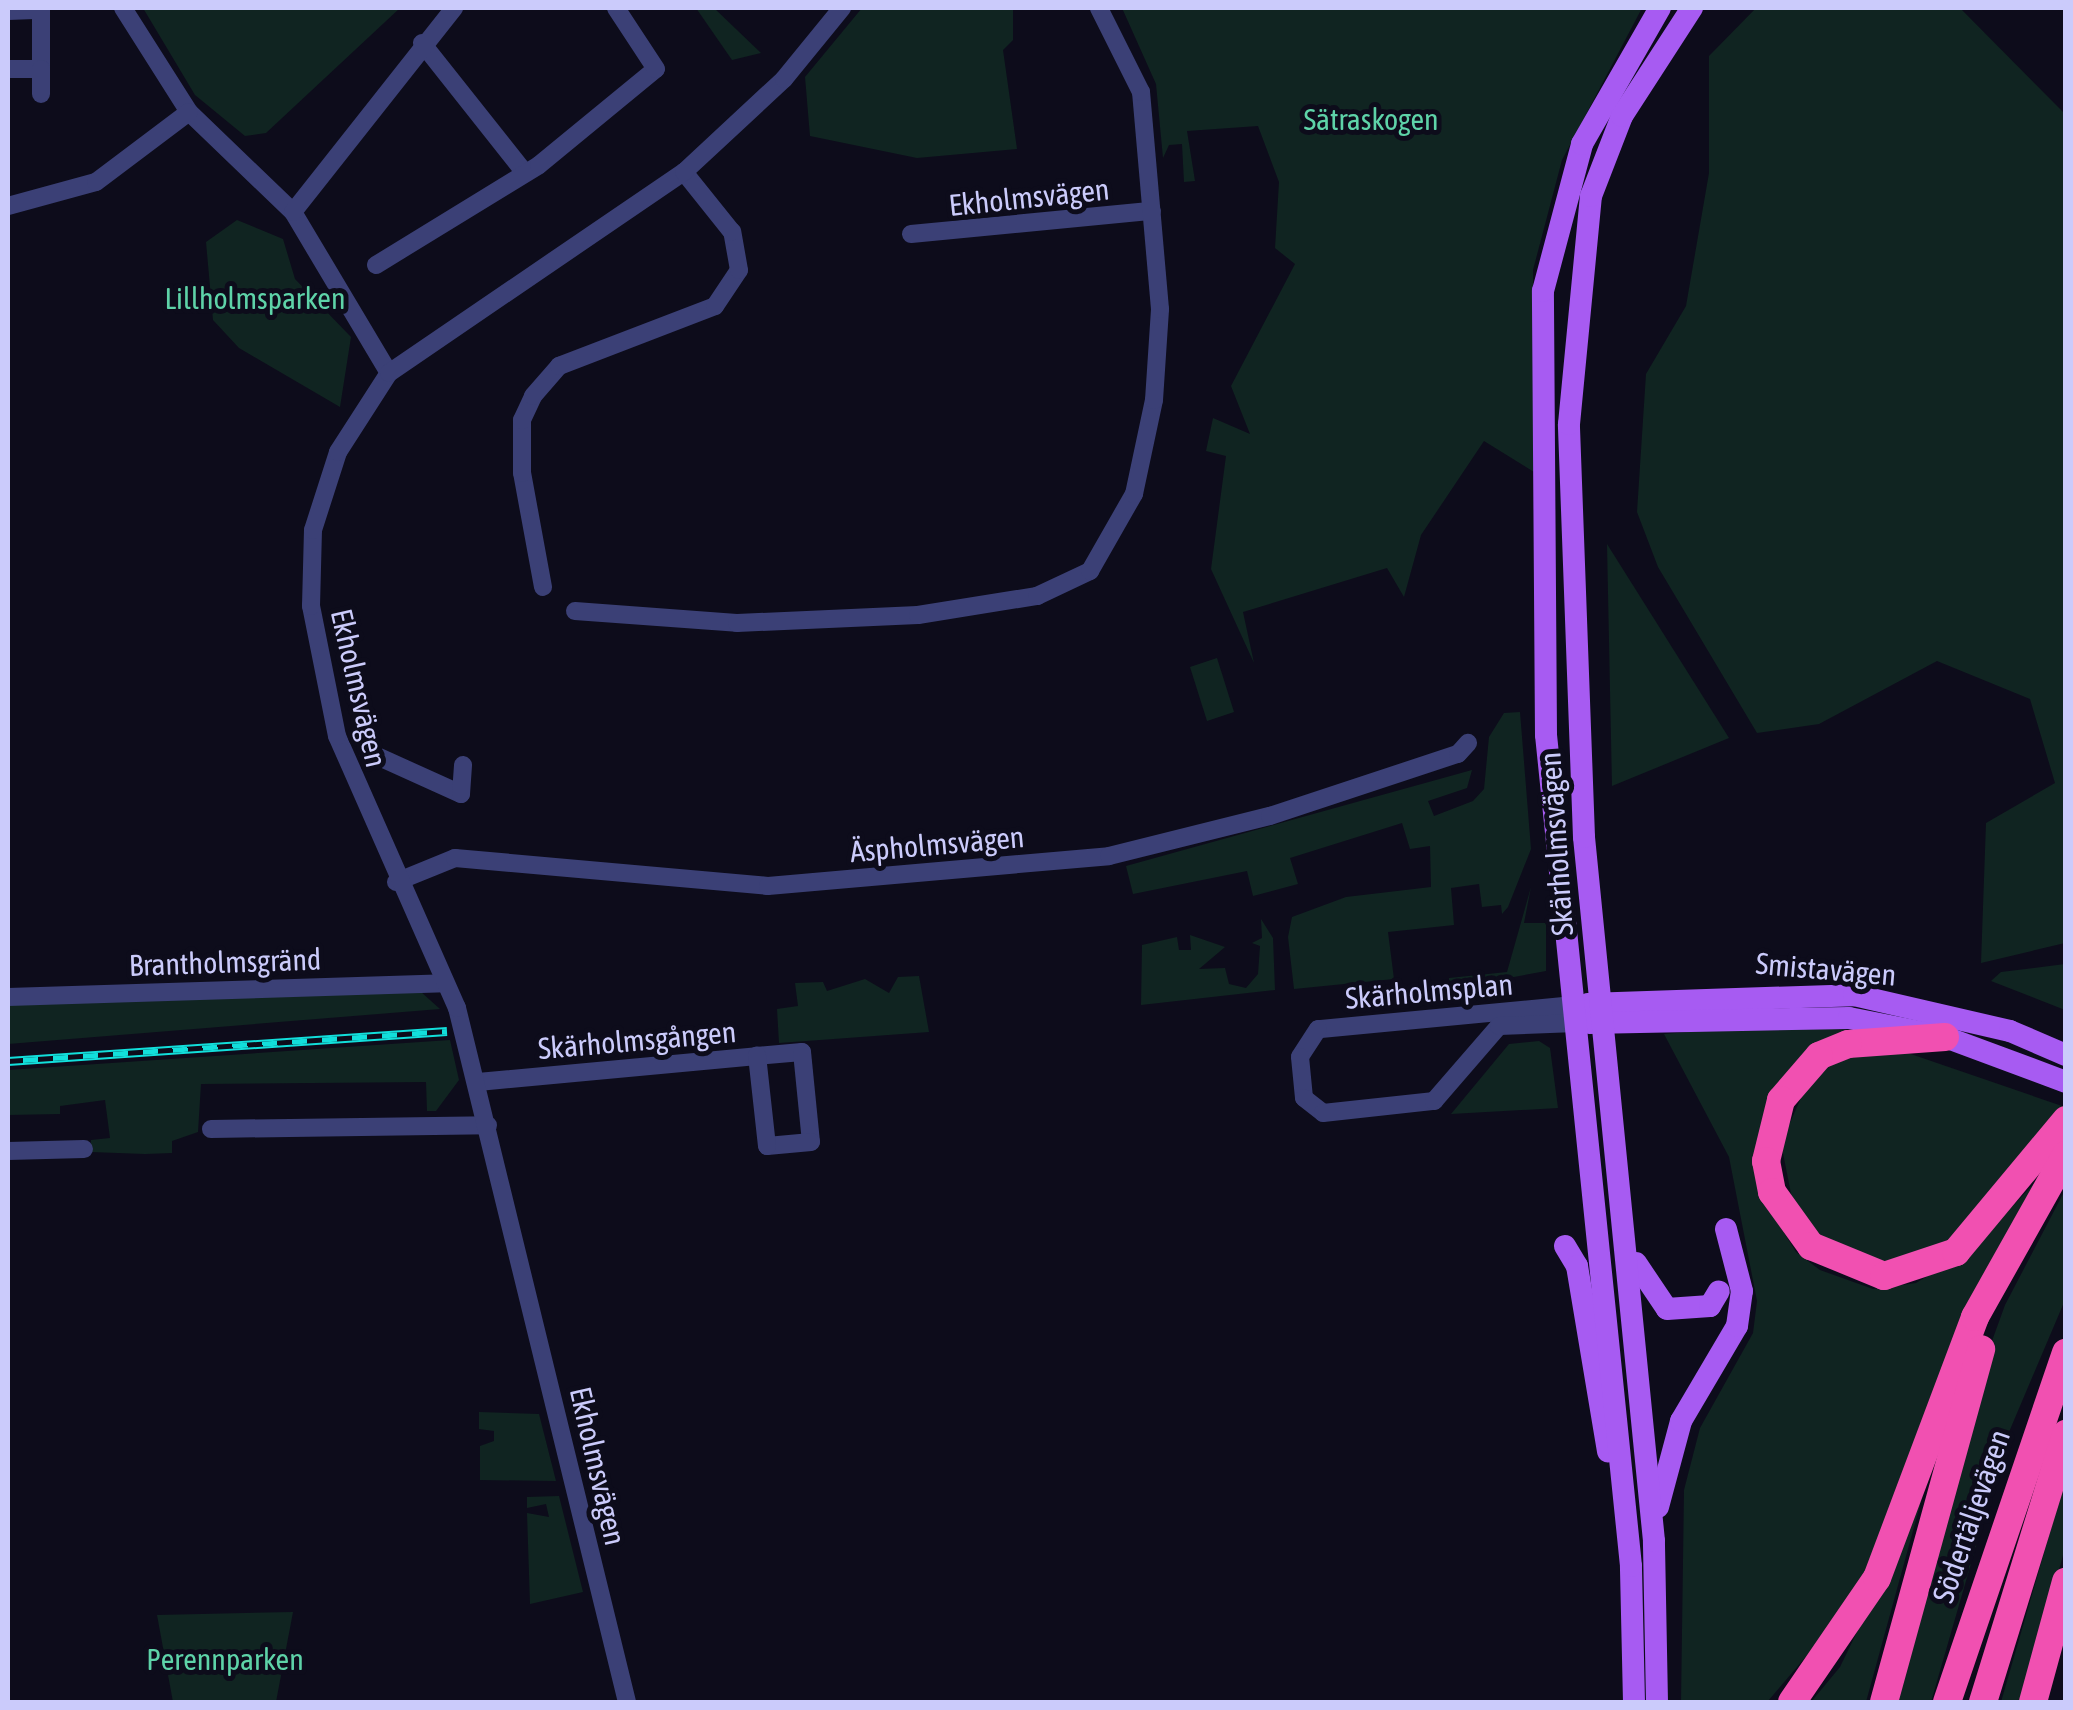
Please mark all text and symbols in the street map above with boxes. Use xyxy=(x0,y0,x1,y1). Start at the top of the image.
park label: Sätraskogen xyxy=(1303,101,1439,137)
street label: Ekholmsvägen xyxy=(947,171,1111,223)
park label: Lillholmsparken xyxy=(165,280,345,316)
street label: Ekholmsvägen xyxy=(323,605,395,771)
street label: Skärholmsvägen xyxy=(1532,751,1580,937)
street label: Äspholmsvägen xyxy=(848,818,1026,870)
street label: Brantholmsgränd xyxy=(128,941,322,983)
street label: Smistavägen xyxy=(1754,945,1898,993)
street label: Skärholmsplan xyxy=(1344,966,1514,1016)
street label: Skärholmsgången xyxy=(536,1013,738,1067)
street label: Ekholmsvägen xyxy=(562,1383,634,1549)
street label: Södertäljevägen xyxy=(1925,1425,2017,1607)
park label: Perennparken xyxy=(146,1641,304,1677)

